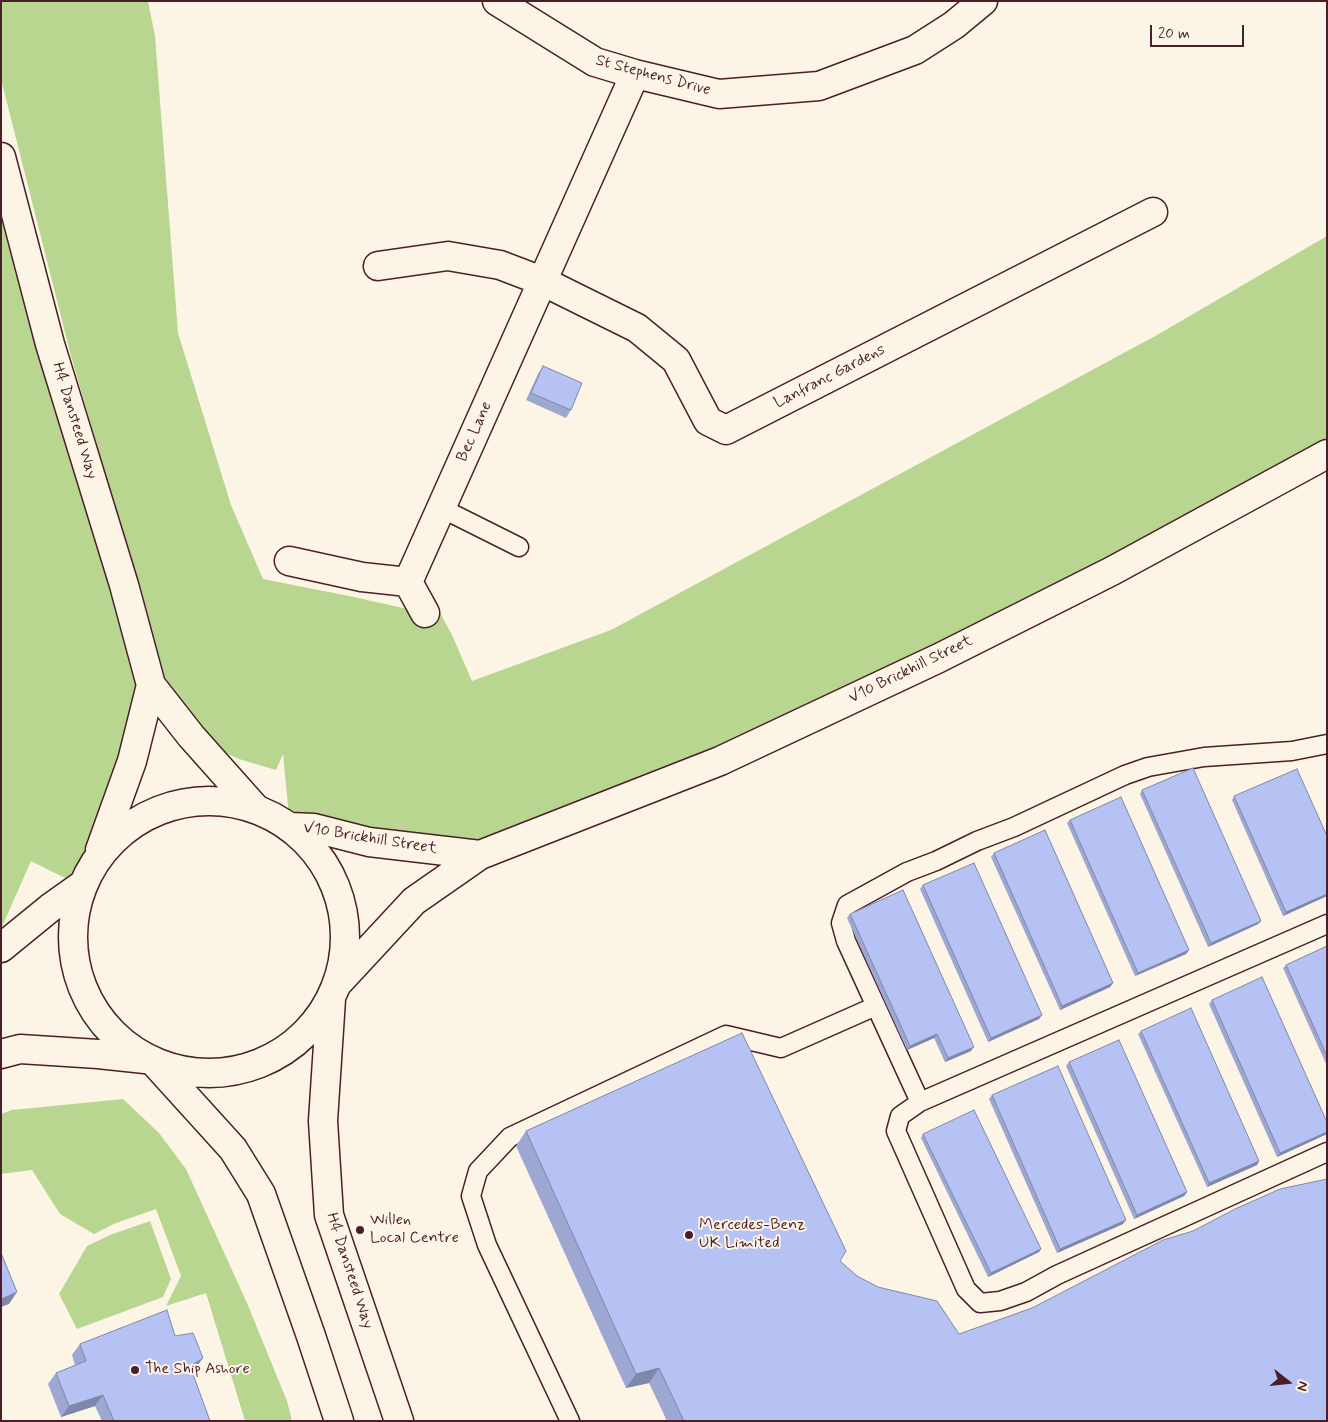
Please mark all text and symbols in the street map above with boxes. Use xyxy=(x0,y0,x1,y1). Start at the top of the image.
scale bar xyxy=(1153,15,1247,47)
text: 20 m xyxy=(1158,24,1190,44)
street label: St Stephens Drive xyxy=(593,51,713,101)
street label: Lanfranc Gardens xyxy=(771,341,889,413)
street label: H4 Dansteed Way xyxy=(47,360,101,482)
street label: Bec Lane xyxy=(453,399,497,465)
street label: V10 Brickhill Street xyxy=(846,632,976,708)
street label: V10 Brickhill Street xyxy=(302,819,438,859)
street label: H4 Dansteed Way xyxy=(321,1210,377,1332)
place label: Willen Local Centre xyxy=(370,1211,459,1249)
place label: Mercedes-Benz UK Limited xyxy=(699,1216,805,1254)
marker: Willen Local Centre xyxy=(354,1224,366,1236)
marker: Mercedes-Benz UK Limited xyxy=(683,1229,695,1241)
north arrow xyxy=(1263,1357,1313,1407)
place label: The Ship Ashore xyxy=(145,1360,250,1380)
marker: The Ship Ashore xyxy=(129,1364,141,1376)
text: N xyxy=(1292,1379,1312,1393)

